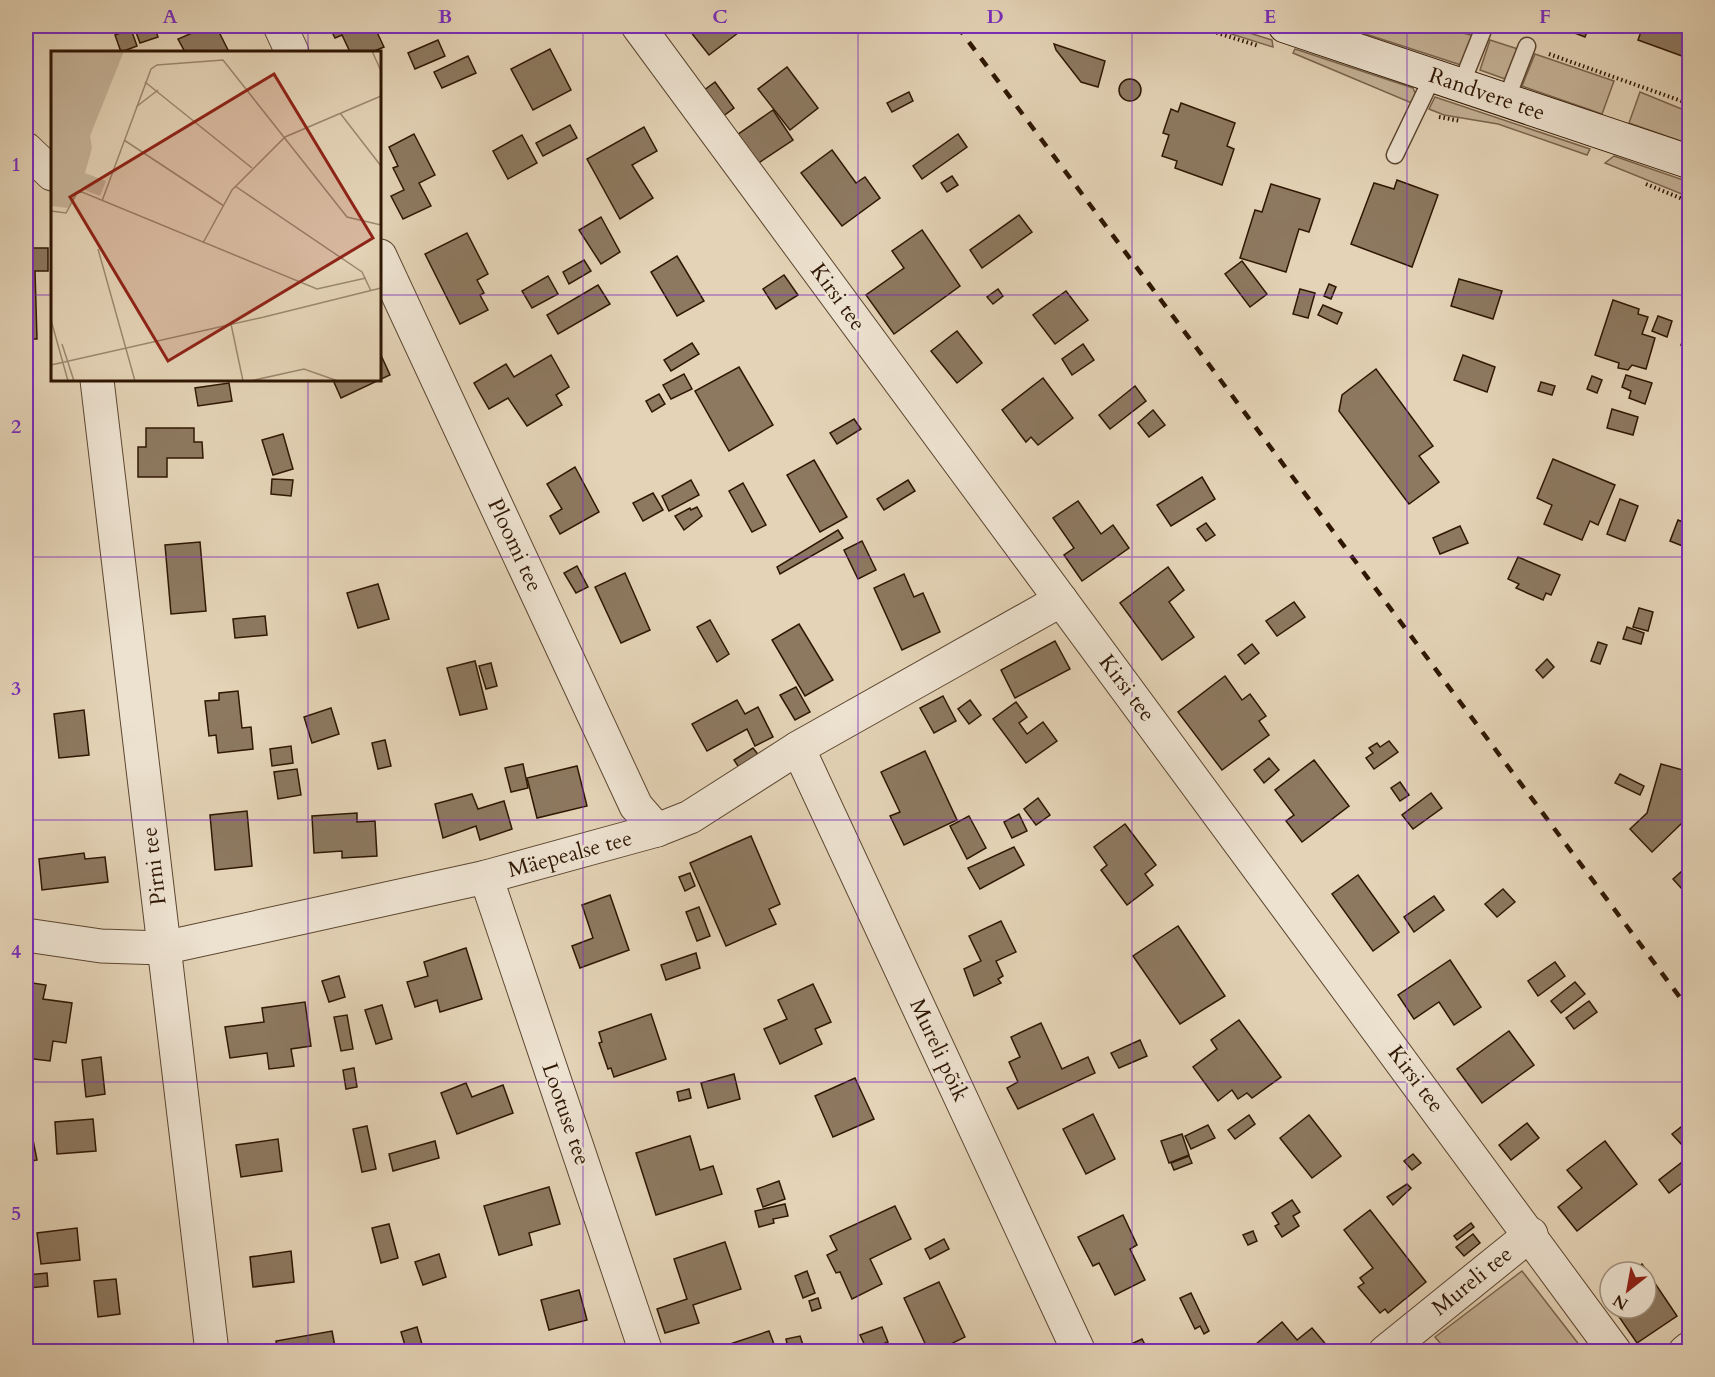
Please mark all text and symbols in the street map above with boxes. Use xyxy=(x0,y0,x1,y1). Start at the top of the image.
text: A xyxy=(162,3,178,30)
text: B xyxy=(438,3,452,30)
text: C xyxy=(712,3,728,30)
text: D xyxy=(986,3,1004,30)
text: E xyxy=(1264,3,1276,30)
text: F xyxy=(1539,3,1551,30)
inset map xyxy=(51,51,381,381)
street label: Randvere tee xyxy=(1425,60,1549,128)
text: 1 xyxy=(11,151,21,178)
street label: Kirsi tee xyxy=(803,257,873,337)
text: 2 xyxy=(11,413,21,440)
street label: Ploomi tee xyxy=(480,493,550,597)
street label: Kirsi tee xyxy=(1092,648,1162,728)
text: 3 xyxy=(11,675,21,702)
street label: Mäepealse tee xyxy=(505,823,635,885)
street label: Pirni tee xyxy=(134,825,174,907)
text: 4 xyxy=(11,938,21,965)
street label: Mureli põik xyxy=(902,994,976,1106)
street label: Kirsi tee xyxy=(1381,1039,1451,1119)
street label: Lootuse tee xyxy=(535,1059,597,1169)
text: 5 xyxy=(11,1200,21,1227)
street label: Mureli tee xyxy=(1425,1239,1519,1323)
north arrow xyxy=(1598,1260,1658,1320)
text: N xyxy=(1609,1289,1632,1315)

